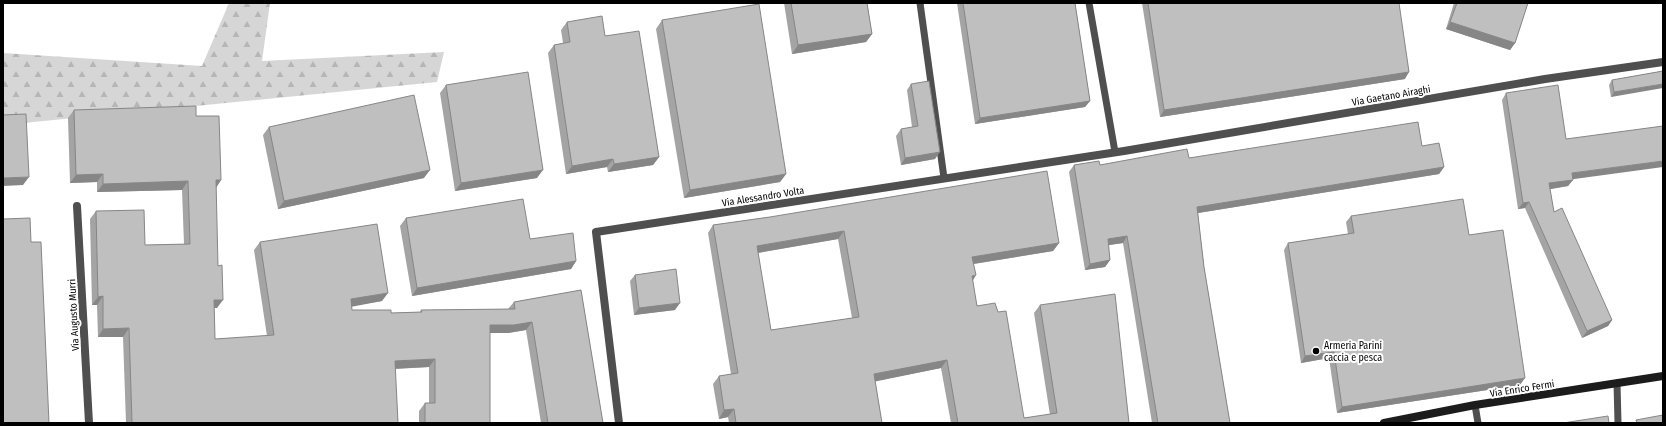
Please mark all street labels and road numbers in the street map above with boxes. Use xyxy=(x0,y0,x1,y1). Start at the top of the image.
street label: Via Gaetano Airaghi xyxy=(1351,83,1431,109)
street label: Via Alessandro Volta xyxy=(721,185,805,209)
street label: Via Augusto Murri xyxy=(66,279,82,351)
street label: Via Enrico Fermi xyxy=(1489,378,1555,400)

